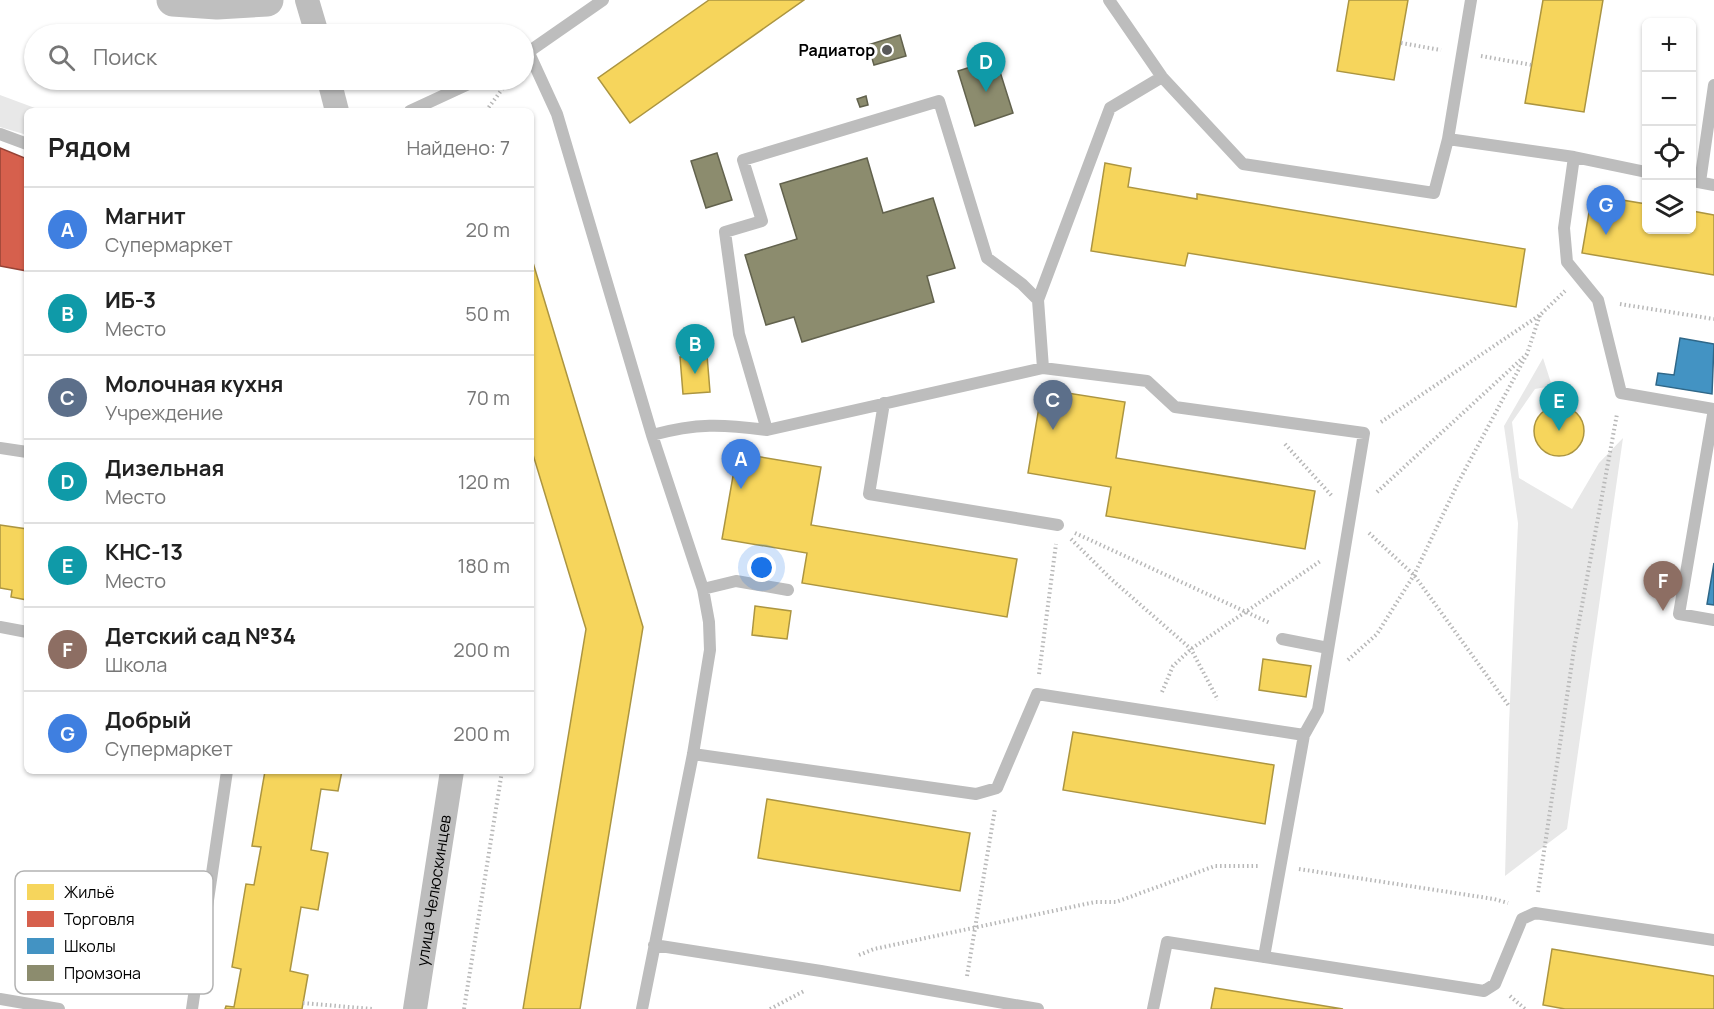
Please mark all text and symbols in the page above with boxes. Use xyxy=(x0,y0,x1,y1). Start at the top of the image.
map controls xyxy=(1642,18,1696,234)
button: + xyxy=(1642,18,1696,72)
search box xyxy=(24,24,534,90)
place label: Радиатор xyxy=(798,39,875,61)
icon: search xyxy=(45,41,78,74)
text: Поиск xyxy=(93,42,157,72)
pin: D xyxy=(966,42,1006,92)
marker: Радиатор xyxy=(880,43,894,57)
button: − xyxy=(1642,72,1696,126)
button: locate xyxy=(1642,126,1696,180)
text: Рядом xyxy=(48,129,131,165)
text: Найдено: 7 xyxy=(406,134,510,161)
button: layers xyxy=(1642,180,1696,234)
pin: G xyxy=(1586,186,1626,235)
text: Магнит xyxy=(105,201,186,231)
text: A xyxy=(61,216,74,243)
text: 20 m xyxy=(465,216,510,243)
text: Супермаркет xyxy=(105,231,233,258)
text: ИБ-3 xyxy=(105,285,156,315)
text: B xyxy=(61,300,74,327)
text: 50 m xyxy=(465,300,510,327)
text: Место xyxy=(105,315,166,342)
pin: B xyxy=(676,324,714,374)
text: Молочная кухня xyxy=(105,369,283,399)
pin: C xyxy=(1034,380,1072,430)
pin: E xyxy=(1540,382,1578,431)
text: C xyxy=(60,384,75,411)
text: 70 m xyxy=(467,384,510,411)
text: Учреждение xyxy=(105,399,223,426)
pin: A xyxy=(722,440,760,489)
text: Дизельная xyxy=(105,453,224,483)
text: D xyxy=(60,468,75,495)
text: 120 m xyxy=(458,468,510,495)
text: Место xyxy=(105,483,166,510)
text: КНС-13 xyxy=(105,537,183,567)
text: E xyxy=(62,552,73,579)
text: 180 m xyxy=(457,552,510,579)
your location xyxy=(747,553,776,582)
pin: F xyxy=(1644,562,1682,611)
text: Место xyxy=(105,567,166,594)
text: Детский сад №34 xyxy=(105,621,296,651)
text: F xyxy=(62,636,73,663)
text: 200 m xyxy=(453,636,510,663)
text: Школа xyxy=(105,651,167,678)
text: Добрый xyxy=(105,705,192,735)
text: G xyxy=(60,720,75,747)
text: 200 m xyxy=(453,720,510,747)
text: Супермаркет xyxy=(105,735,233,762)
street label: улица Челюскинцев xyxy=(411,813,456,968)
legend xyxy=(15,871,213,994)
text: Жильё xyxy=(64,881,114,903)
text: Торговля xyxy=(64,908,135,930)
text: Школы xyxy=(64,935,116,957)
text: Промзона xyxy=(64,962,141,984)

